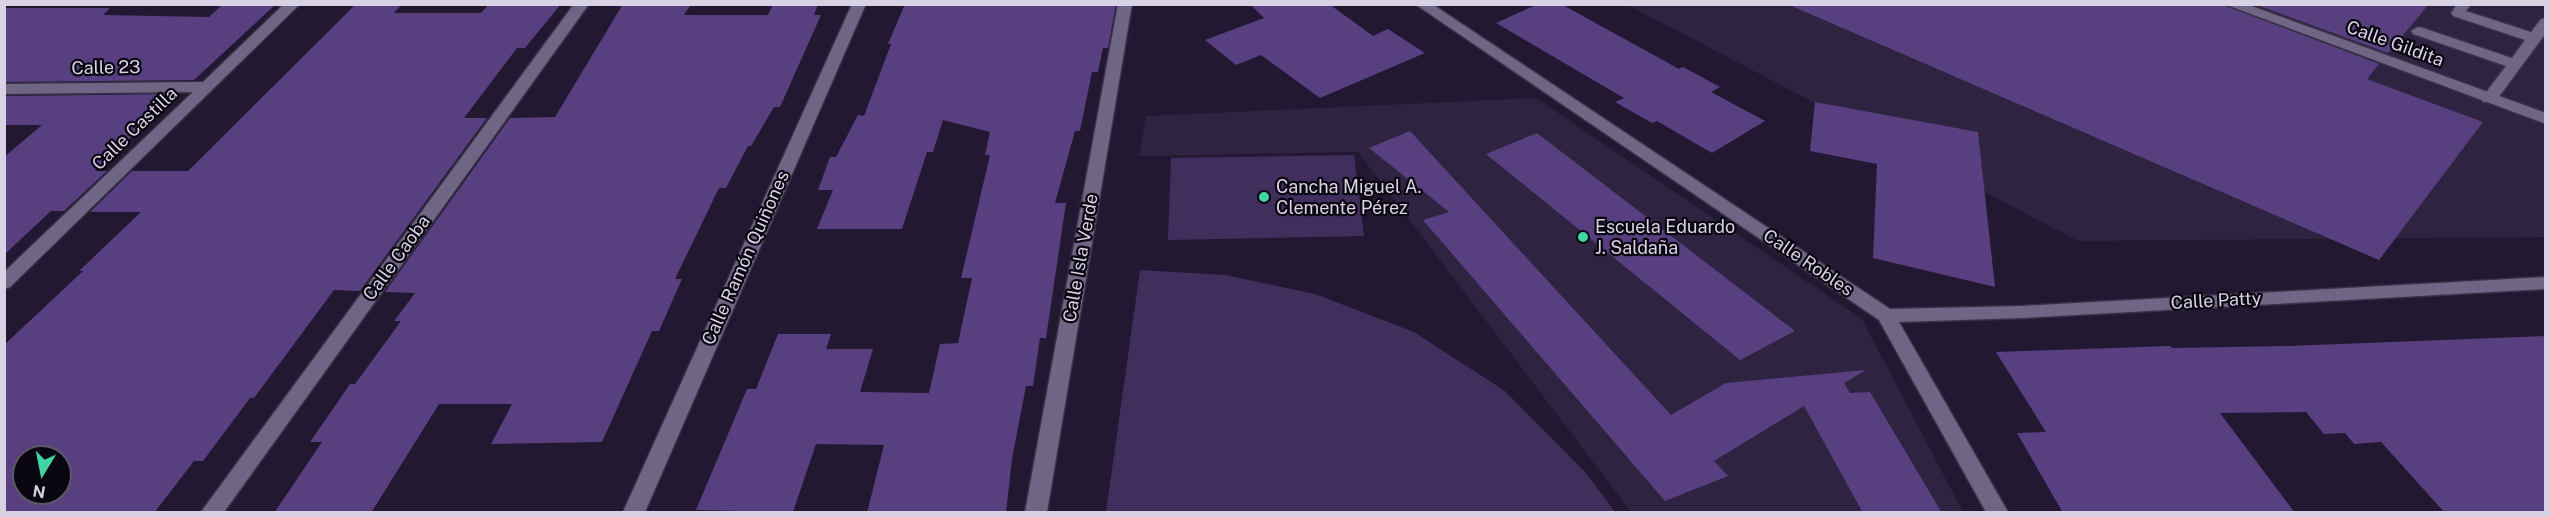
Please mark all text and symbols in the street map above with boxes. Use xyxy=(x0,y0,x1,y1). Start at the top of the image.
street label: Calle Gildita xyxy=(2343,16,2447,72)
street label: Calle 23 xyxy=(71,57,141,79)
street label: Calle Castilla xyxy=(88,83,182,175)
street label: Calle Ramón Quiñones xyxy=(698,168,794,348)
place label: Cancha Miguel A. Clemente Pérez xyxy=(1276,176,1422,219)
marker: Cancha Miguel A. Clemente Pérez xyxy=(1257,190,1271,204)
street label: Calle Isla Verde xyxy=(1059,192,1103,324)
street label: Calle Caoba xyxy=(359,211,435,305)
place label: Escuela Eduardo J. Saldaña xyxy=(1595,216,1735,258)
street label: Calle Robles xyxy=(1759,225,1857,301)
marker: Escuela Eduardo J. Saldaña xyxy=(1576,230,1590,244)
street label: Calle Patty xyxy=(2170,288,2262,314)
north arrow xyxy=(12,445,72,505)
text: N xyxy=(31,481,47,502)

